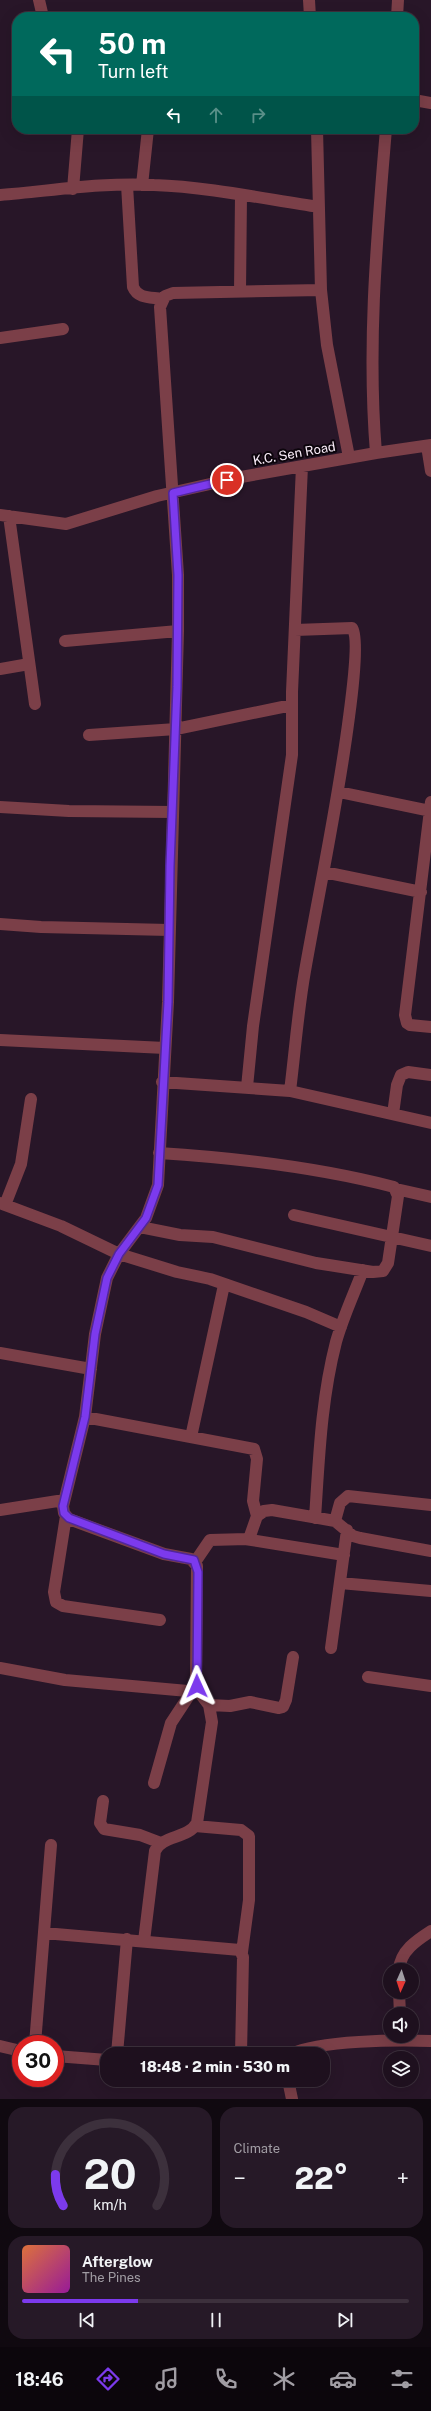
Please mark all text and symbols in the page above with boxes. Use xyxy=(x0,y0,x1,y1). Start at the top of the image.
text: 50 m xyxy=(98,27,166,60)
icon: left xyxy=(32,28,84,80)
text: Turn left xyxy=(98,61,168,82)
icon: left xyxy=(163,104,185,126)
icon: ahead xyxy=(205,104,227,126)
icon: right xyxy=(247,104,269,126)
street label: K.C. Sen Road xyxy=(252,439,337,468)
pin xyxy=(210,463,244,497)
icon: arrive xyxy=(216,469,238,491)
position arrow xyxy=(176,1665,218,1707)
north arrow xyxy=(383,1963,419,1999)
map controls xyxy=(383,1963,419,2087)
button: sound xyxy=(383,2007,419,2043)
speed limit sign: 30 xyxy=(12,2035,64,2087)
button: layers xyxy=(383,2051,419,2087)
text: 18:48 · 2 min · 530 m xyxy=(140,2058,290,2075)
text: Climate xyxy=(234,2141,280,2156)
text: 20 xyxy=(83,2148,136,2197)
text: 22° xyxy=(294,2160,348,2196)
text: − xyxy=(234,2165,246,2191)
text: + xyxy=(397,2165,409,2191)
text: km/h xyxy=(93,2195,127,2212)
text: Afterglow xyxy=(82,2253,153,2270)
text: The Pines xyxy=(82,2270,141,2285)
icon: previous xyxy=(76,2309,98,2331)
icon: pause xyxy=(205,2309,227,2331)
icon: next xyxy=(334,2309,356,2331)
icon: directions xyxy=(94,2365,122,2393)
icon: music xyxy=(153,2365,181,2393)
icon: phone xyxy=(212,2365,240,2393)
icon: climate xyxy=(270,2365,298,2393)
icon: car xyxy=(329,2365,357,2393)
icon: filters xyxy=(388,2365,416,2393)
text: 18:46 xyxy=(15,2369,64,2390)

